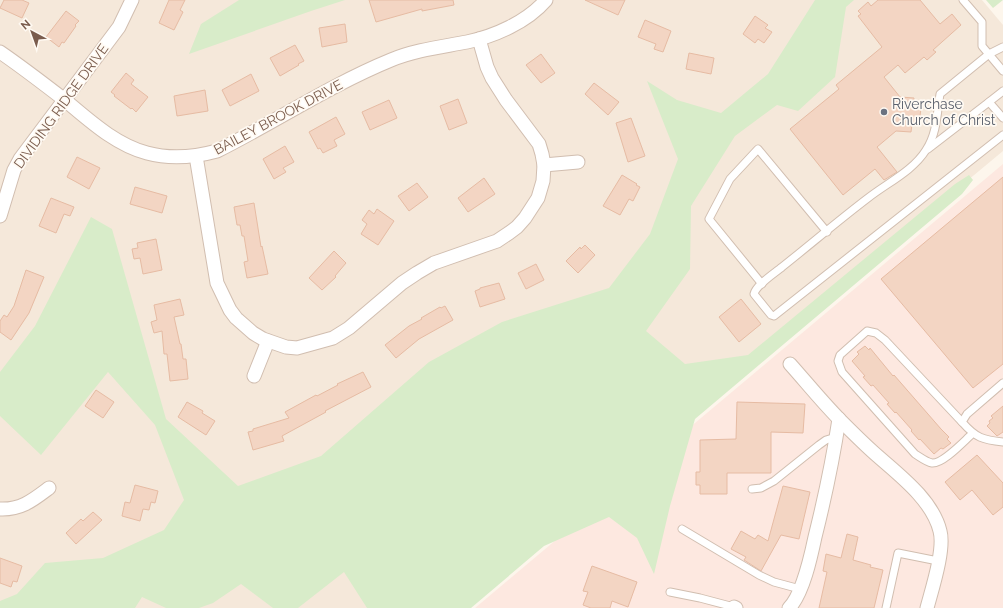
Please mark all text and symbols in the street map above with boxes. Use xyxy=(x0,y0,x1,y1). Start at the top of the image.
north arrow xyxy=(12,12,52,52)
text: N xyxy=(18,17,33,32)
street label: DIVIDING RIDGE DRIVE xyxy=(11,41,111,171)
street label: BAILEY BROOK DRIVE xyxy=(211,76,345,158)
place label: Riverchase Church of Christ xyxy=(892,96,996,128)
marker: Riverchase Church of Christ xyxy=(879,107,889,117)

